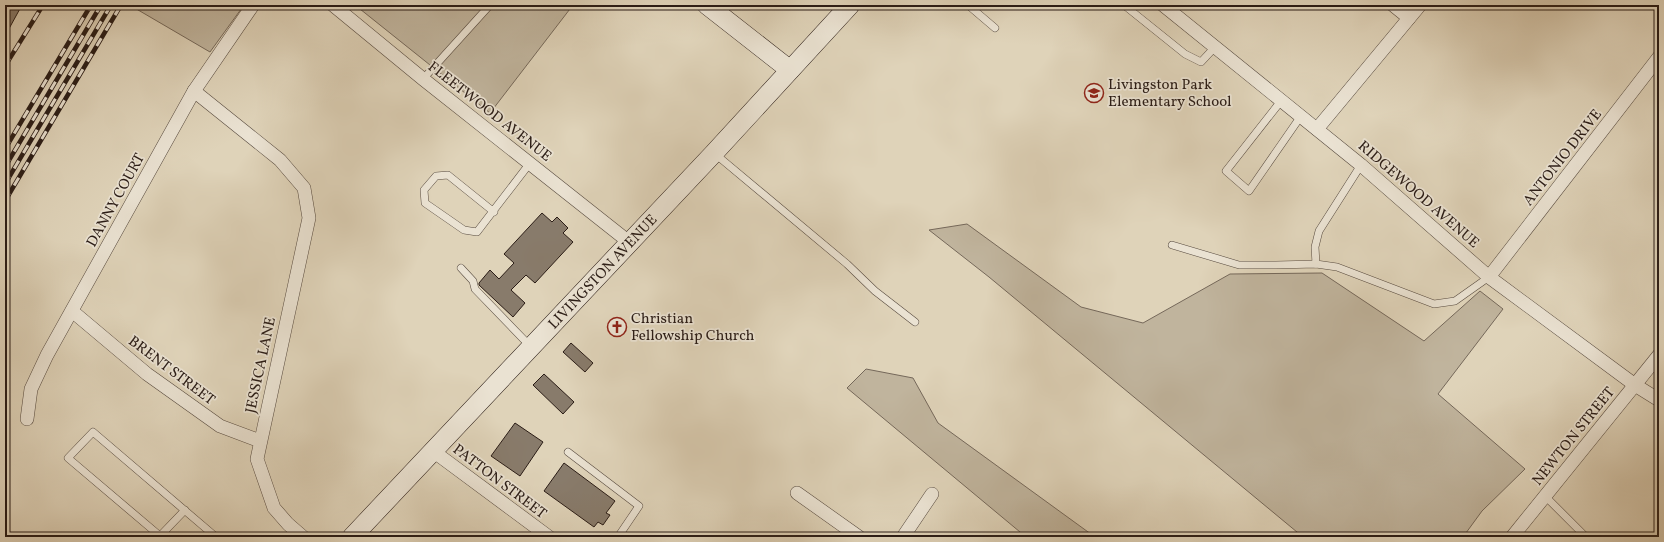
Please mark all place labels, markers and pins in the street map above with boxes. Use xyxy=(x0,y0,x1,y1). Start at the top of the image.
place label: Livingston Park Elementary School xyxy=(1108,75,1231,113)
school or university icon: Livingston Park Elementary School xyxy=(1083,82,1105,104)
place label: Christian Fellowship Church xyxy=(631,309,754,347)
church icon: Christian Fellowship Church xyxy=(606,316,628,338)

